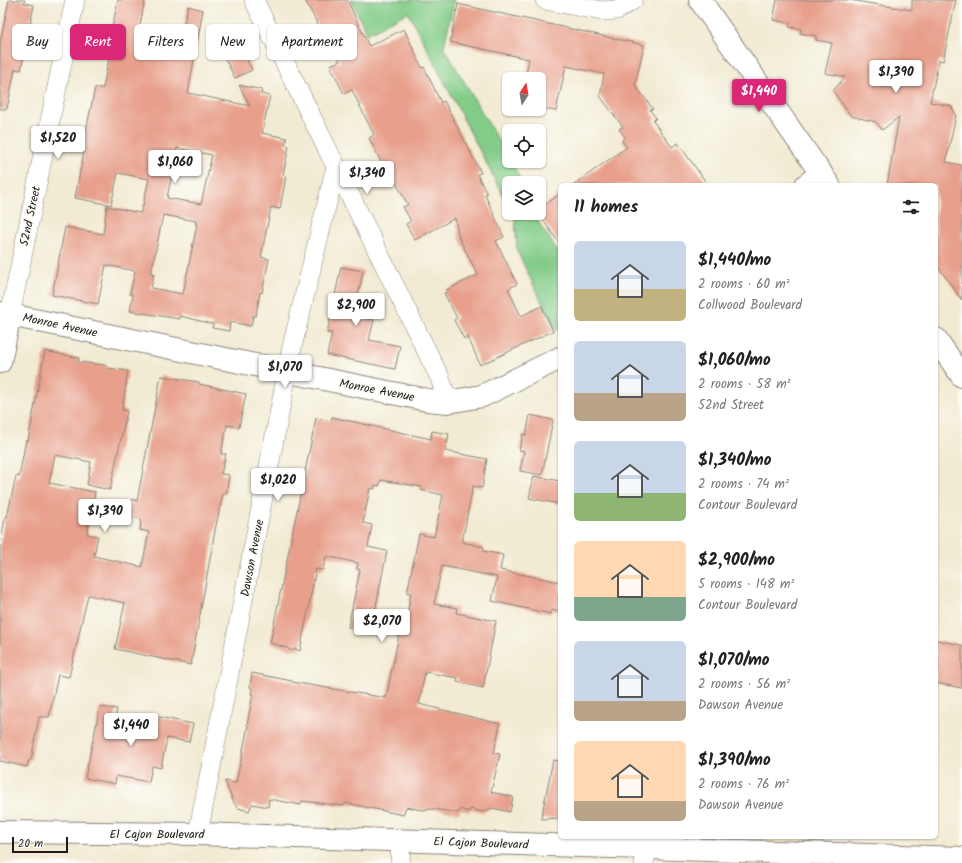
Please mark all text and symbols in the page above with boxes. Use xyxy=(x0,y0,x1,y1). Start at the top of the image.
chip: Buy xyxy=(12,24,62,60)
chip: Rent xyxy=(70,24,126,60)
chip: Filters xyxy=(134,24,198,60)
chip: New xyxy=(206,24,259,60)
chip: Apartment xyxy=(267,24,357,60)
pin: $1,390 xyxy=(863,60,929,94)
text: $1,390 xyxy=(878,62,914,83)
north arrow xyxy=(502,72,546,116)
map controls xyxy=(502,72,546,220)
pin: $1,440 xyxy=(726,79,792,113)
text: $1,440 xyxy=(741,81,777,102)
button: locate xyxy=(502,124,546,168)
pin: $1,520 xyxy=(25,126,91,160)
text: $1,520 xyxy=(40,128,76,149)
pin: $1,060 xyxy=(142,150,208,184)
text: $1,060 xyxy=(157,152,193,173)
pin: $1,340 xyxy=(334,161,400,195)
text: $1,340 xyxy=(349,163,385,184)
button: layers xyxy=(502,176,546,220)
street label: 52nd Street xyxy=(15,184,46,248)
text: 11 homes xyxy=(574,194,638,221)
icon: filters xyxy=(900,196,922,218)
text: $1,440/mo xyxy=(698,247,771,274)
icon: home xyxy=(606,257,654,305)
text: 2 rooms · 60 m² xyxy=(698,274,790,295)
pin: $2,900 xyxy=(323,293,389,327)
text: $2,900 xyxy=(337,295,375,316)
text: Collwood Boulevard xyxy=(698,295,802,316)
street label: Monroe Avenue xyxy=(21,308,100,343)
text: $1,060/mo xyxy=(698,347,771,374)
pin: $1,070 xyxy=(252,355,318,389)
text: $1,070 xyxy=(268,357,302,378)
icon: home xyxy=(606,357,654,405)
street label: Monroe Avenue xyxy=(338,374,417,407)
text: 2 rooms · 58 m² xyxy=(698,374,791,395)
text: 52nd Street xyxy=(698,395,764,416)
text: $1,340/mo xyxy=(698,447,771,474)
icon: home xyxy=(606,457,654,505)
pin: $1,020 xyxy=(245,468,311,502)
text: $1,020 xyxy=(260,470,296,491)
text: 2 rooms · 74 m² xyxy=(698,474,789,495)
text: Contour Boulevard xyxy=(698,495,797,516)
pin: $1,390 xyxy=(72,499,138,533)
text: $1,390 xyxy=(87,501,123,522)
street label: Dawson Avenue xyxy=(236,517,269,598)
text: $2,900/mo xyxy=(698,547,775,574)
icon: home xyxy=(606,557,654,605)
text: 5 rooms · 148 m² xyxy=(698,574,794,595)
text: Contour Boulevard xyxy=(698,595,797,616)
pin: $2,070 xyxy=(349,609,415,643)
text: $2,070 xyxy=(363,611,401,632)
text: $1,070/mo xyxy=(698,647,770,674)
icon: home xyxy=(606,657,654,705)
text: 2 rooms · 56 m² xyxy=(698,674,790,695)
text: Dawson Avenue xyxy=(698,695,783,716)
pin: $1,440 xyxy=(98,713,164,747)
text: $1,440 xyxy=(113,715,149,736)
text: $1,390/mo xyxy=(698,747,771,774)
icon: home xyxy=(606,757,654,805)
text: 2 rooms · 76 m² xyxy=(698,774,789,795)
text: Dawson Avenue xyxy=(698,795,783,816)
street label: El Cajon Boulevard xyxy=(109,825,206,844)
street label: El Cajon Boulevard xyxy=(433,832,530,855)
scale bar xyxy=(12,835,68,854)
text: 20 m xyxy=(18,835,43,853)

